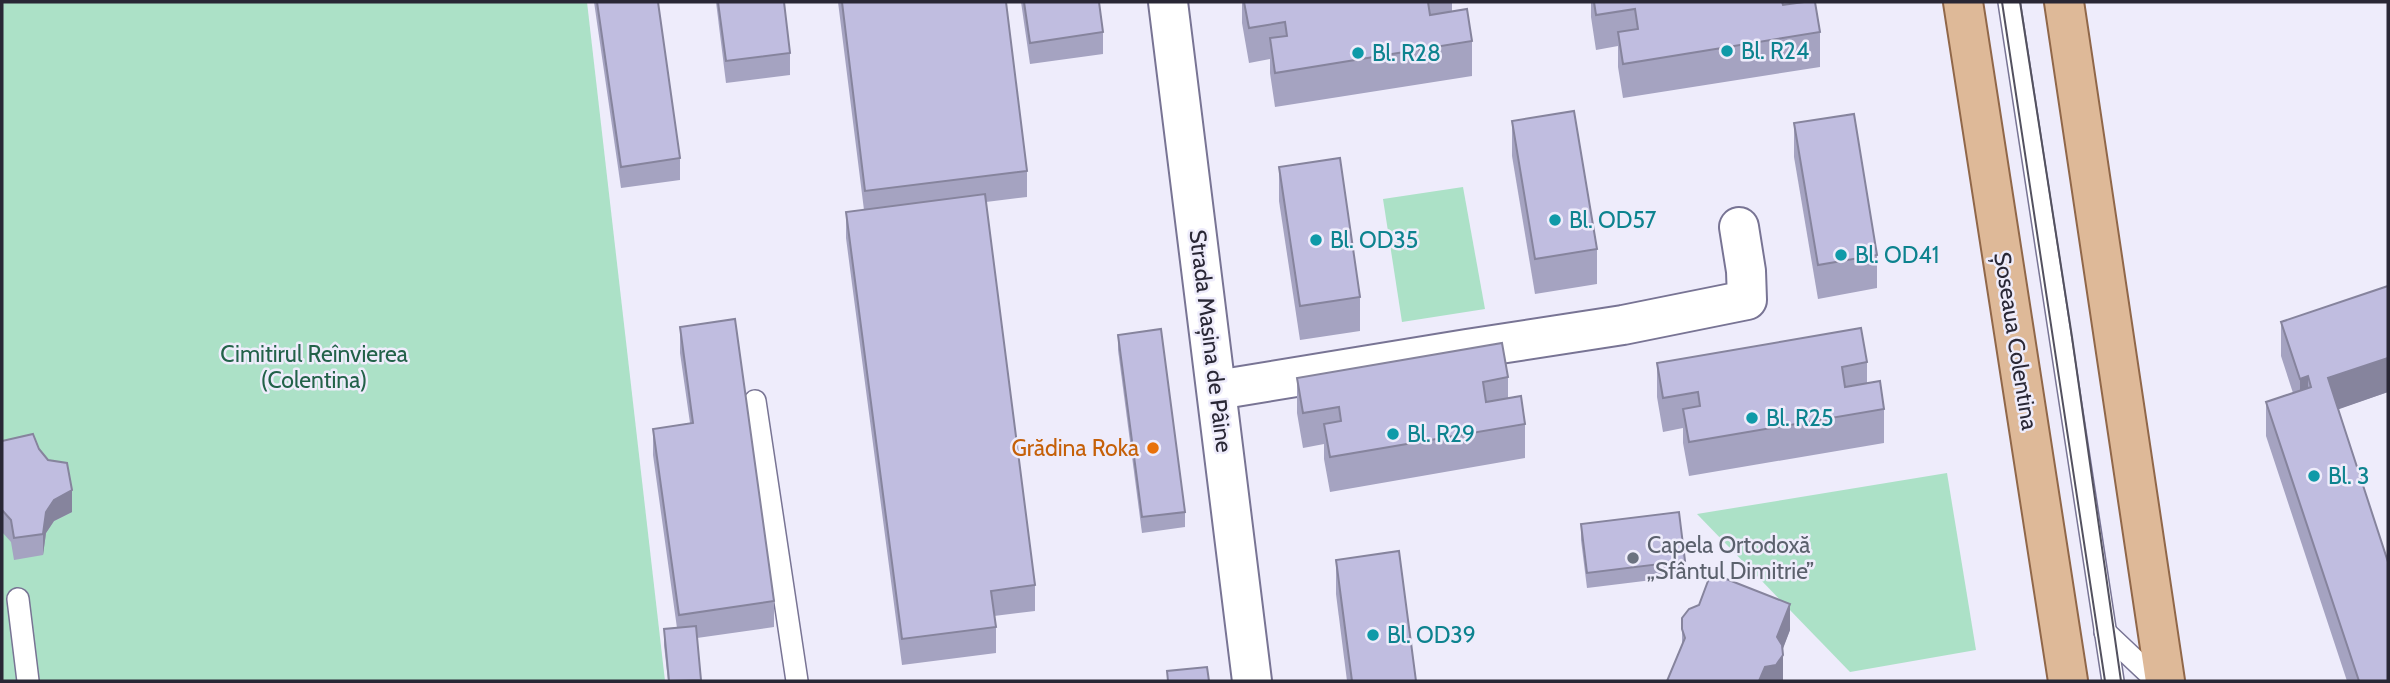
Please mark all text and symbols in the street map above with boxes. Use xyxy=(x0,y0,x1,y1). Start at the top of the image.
place label: Bl. R24 xyxy=(1741,37,1809,65)
place label: Bl. R28 xyxy=(1372,39,1441,67)
marker: Bl. R24 xyxy=(1719,43,1735,59)
marker: Bl. R28 xyxy=(1350,45,1366,61)
place label: Bl. OD57 xyxy=(1569,206,1657,234)
marker: Bl. OD57 xyxy=(1547,212,1563,228)
place label: Bl. OD35 xyxy=(1330,226,1418,254)
street label: Strada Mașina de Pâine xyxy=(1182,228,1239,454)
marker: Bl. OD35 xyxy=(1308,232,1324,248)
place label: Bl. OD41 xyxy=(1855,241,1939,269)
marker: Bl. OD41 xyxy=(1833,247,1849,263)
street label: Șoseaua Colentina xyxy=(1987,250,2044,432)
park label: Cimitirul Reînvierea (Colentina) xyxy=(220,340,408,394)
place label: Bl. R25 xyxy=(1766,404,1833,432)
marker: Bl. R25 xyxy=(1744,410,1760,426)
place label: Bl. R29 xyxy=(1407,420,1475,448)
marker: Bl. R29 xyxy=(1385,426,1401,442)
place label: Grădina Roka xyxy=(1012,434,1139,462)
marker: Grădina Roka xyxy=(1145,440,1161,456)
place label: Bl. 3 xyxy=(2328,462,2369,490)
marker: Bl. 3 xyxy=(2306,468,2322,484)
place label: Capela Ortodoxă „Sfântul Dimitrie” xyxy=(1647,531,1814,585)
marker: Capela Ortodoxă „Sfântul Dimitrie” xyxy=(1625,550,1641,566)
place label: Bl. OD39 xyxy=(1387,621,1476,649)
marker: Bl. OD39 xyxy=(1365,627,1381,643)

